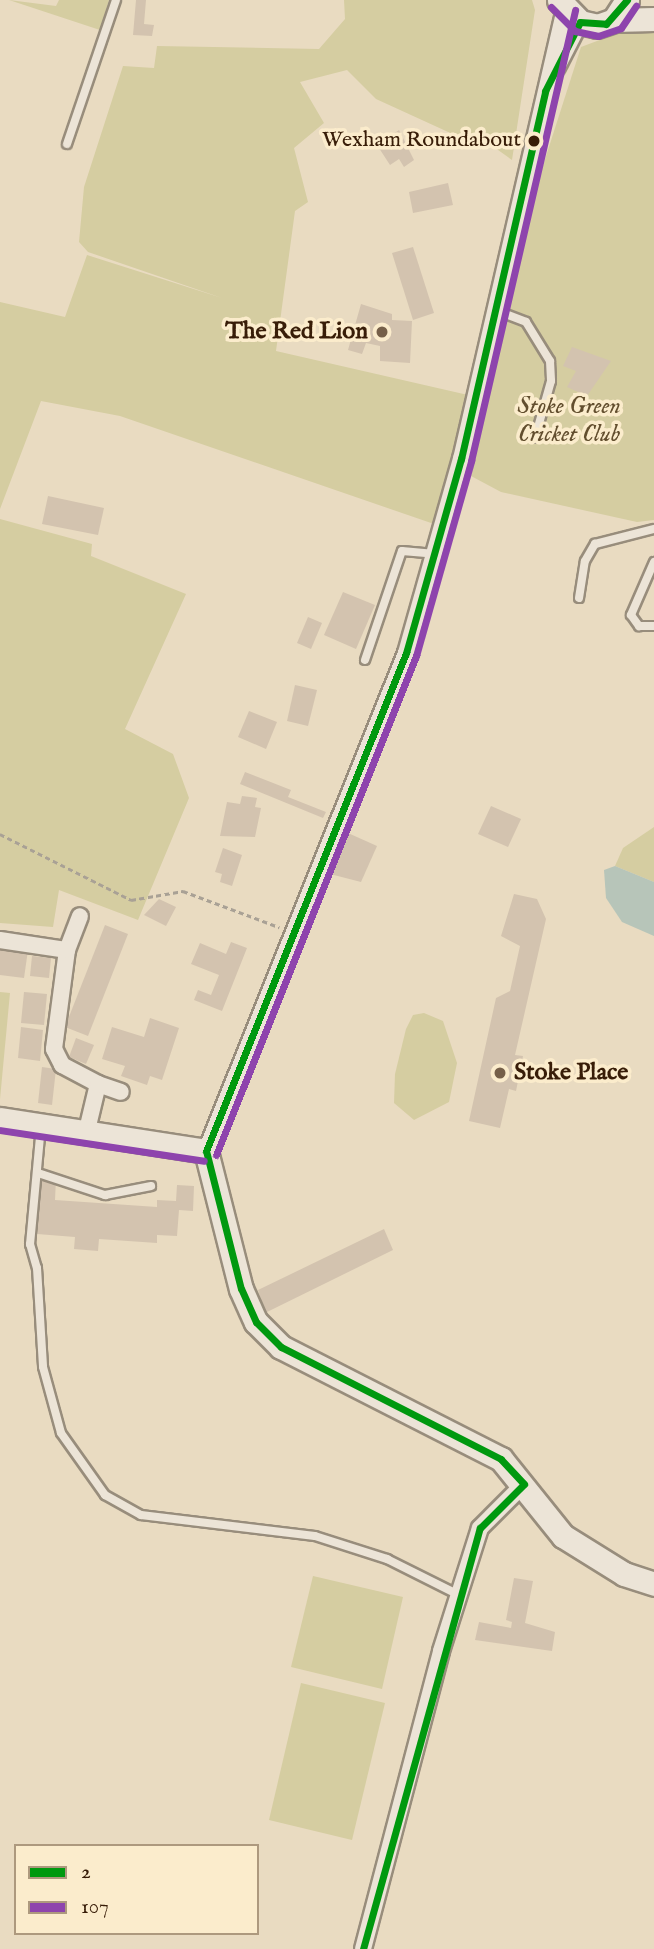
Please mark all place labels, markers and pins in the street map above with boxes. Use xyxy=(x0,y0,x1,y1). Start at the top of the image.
place label: Wexham Roundabout xyxy=(322,128,521,154)
marker: Wexham Roundabout xyxy=(527,134,541,148)
place label: The Red Lion xyxy=(225,318,368,346)
marker: The Red Lion xyxy=(374,324,390,340)
place label: Stoke Place xyxy=(514,1059,628,1087)
marker: Stoke Place xyxy=(492,1065,508,1081)

